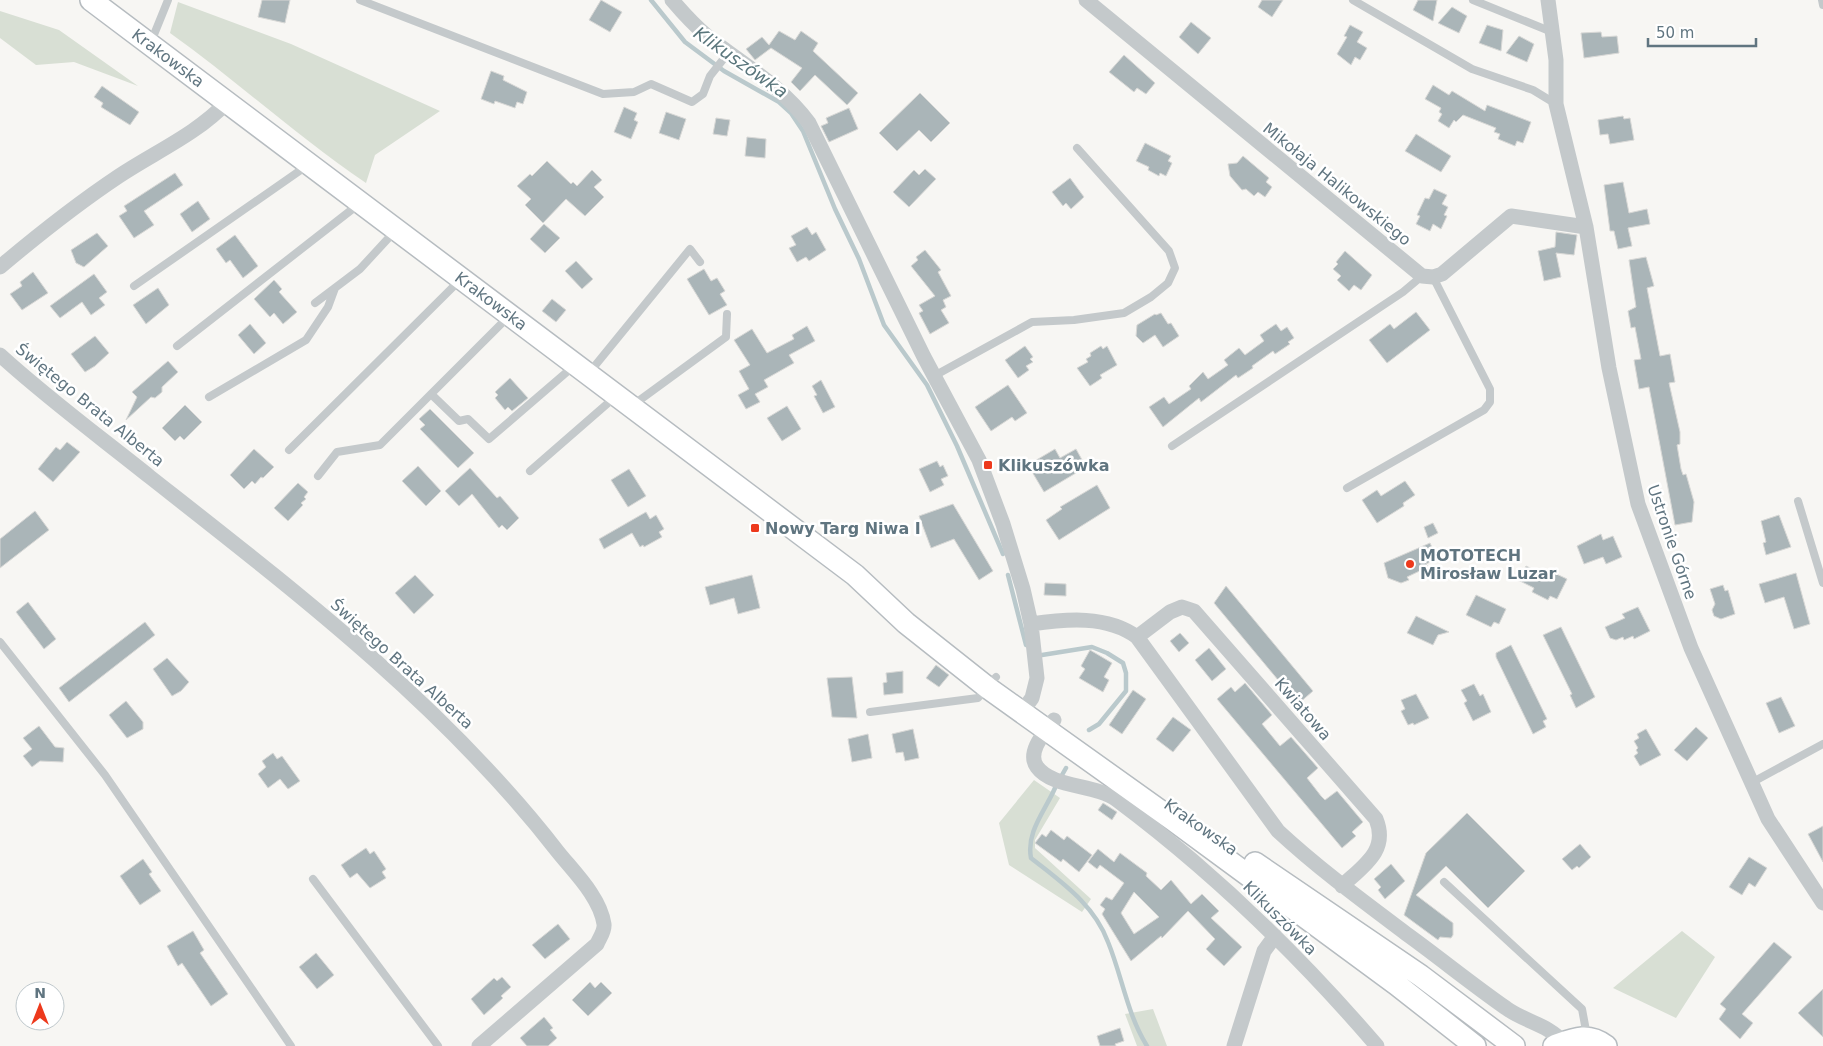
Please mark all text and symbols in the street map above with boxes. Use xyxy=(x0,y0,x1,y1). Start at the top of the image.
scale bar xyxy=(1648,15,1756,47)
water label: Klikuszówka xyxy=(690,22,792,102)
text: 50 m xyxy=(1656,24,1694,42)
street label: Krakowska xyxy=(128,25,208,91)
street label: Mikołaja Halikowskiego xyxy=(1259,119,1415,249)
street label: Krakowska xyxy=(451,268,531,334)
street label: Świętego Brata Alberta xyxy=(12,339,168,471)
place label: Klikuszówka xyxy=(998,456,1109,475)
marker: Klikuszówka xyxy=(982,459,994,471)
street label: Ustronie Górne xyxy=(1643,482,1701,602)
place label: Nowy Targ Niwa I xyxy=(765,519,921,538)
marker: Nowy Targ Niwa I xyxy=(749,522,761,534)
place label: MOTOTECH Mirosław Luzar xyxy=(1420,546,1557,583)
marker: MOTOTECH Mirosław Luzar xyxy=(1404,558,1416,570)
street label: Świętego Brata Alberta xyxy=(327,595,477,733)
street label: Kwiatowa xyxy=(1271,674,1335,744)
street label: Krakowska xyxy=(1161,795,1241,859)
street label: Klikuszówka xyxy=(1239,877,1321,959)
north arrow xyxy=(15,981,65,1031)
text: N xyxy=(34,985,46,1001)

